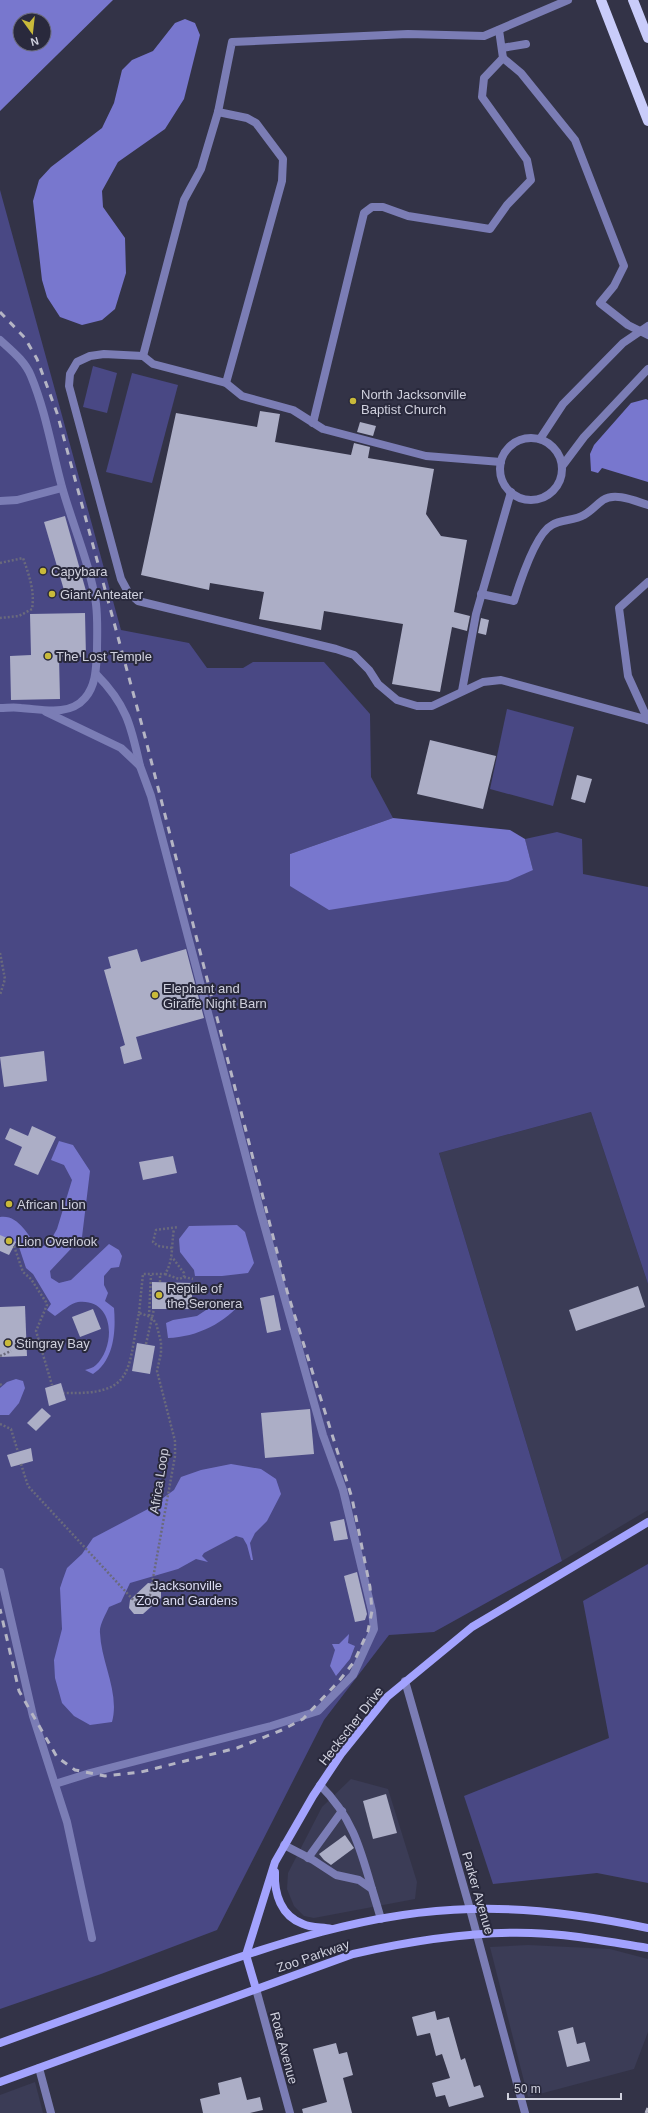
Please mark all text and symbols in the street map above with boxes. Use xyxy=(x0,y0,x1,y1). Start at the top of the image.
north arrow xyxy=(12,12,52,52)
text: N xyxy=(29,35,40,48)
place label: North Jacksonville Baptist Church xyxy=(361,387,467,417)
marker: North Jacksonville Baptist Church xyxy=(348,396,358,406)
place label: Capybara xyxy=(51,564,108,579)
marker: Capybara xyxy=(38,566,48,576)
place label: Giant Anteater xyxy=(60,587,144,602)
marker: Giant Anteater xyxy=(47,589,57,599)
place label: The Lost Temple xyxy=(56,649,152,664)
marker: The Lost Temple xyxy=(43,651,53,661)
place label: Elephant and Giraffe Night Barn xyxy=(163,981,267,1011)
marker: Elephant and Giraffe Night Barn xyxy=(150,990,160,1000)
place label: African Lion xyxy=(17,1197,86,1212)
marker: African Lion xyxy=(4,1199,14,1209)
place label: Lion Overlook xyxy=(17,1234,98,1249)
marker: Lion Overlook xyxy=(4,1236,14,1246)
place label: Reptile of the Seronera xyxy=(167,1281,243,1311)
marker: Reptile of the Seronera xyxy=(154,1290,164,1300)
place label: Stingray Bay xyxy=(16,1336,90,1351)
marker: Stingray Bay xyxy=(3,1338,13,1348)
street label: Africa Loop xyxy=(146,1447,172,1515)
park label: Jacksonville Zoo and Gardens xyxy=(136,1578,238,1608)
street label: Heckscher Drive xyxy=(316,1684,386,1768)
street label: Parker Avenue xyxy=(459,1850,497,1936)
street label: Zoo Parkway xyxy=(275,1936,352,1975)
street label: Rota Avenue xyxy=(267,2010,301,2086)
scale bar xyxy=(508,2075,621,2101)
text: 50 m xyxy=(514,2082,541,2096)

